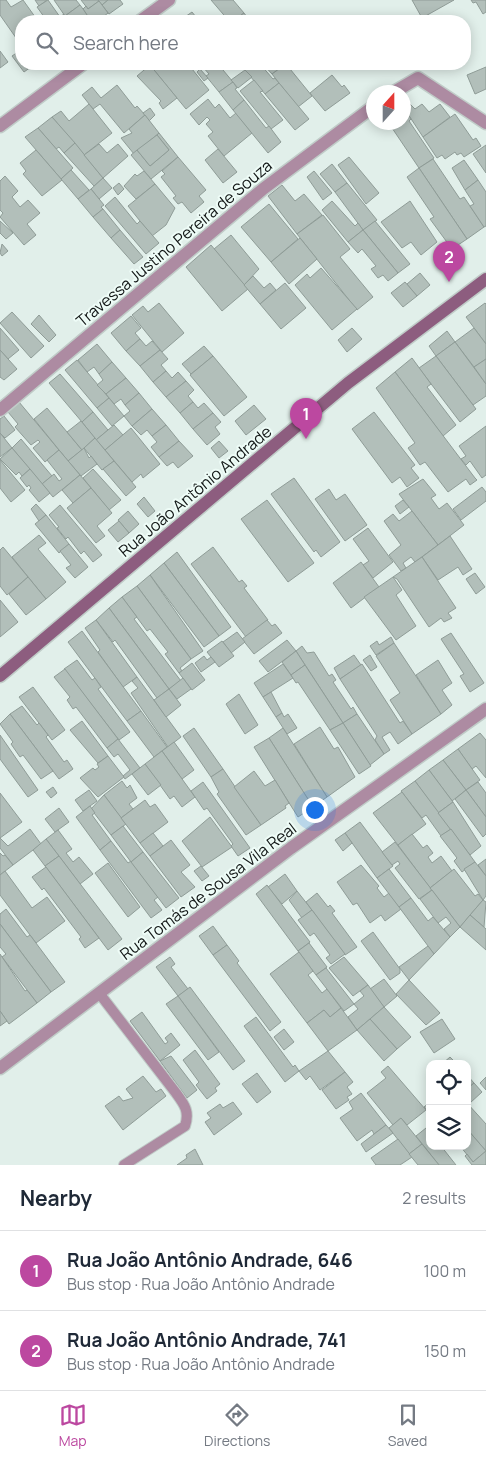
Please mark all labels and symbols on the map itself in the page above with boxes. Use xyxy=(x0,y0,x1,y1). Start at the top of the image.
north arrow xyxy=(366,85,411,130)
street label: Travessa Justino Pereira de Souza xyxy=(71,154,277,332)
pin: 2 xyxy=(433,241,465,282)
pin: 1 xyxy=(290,398,322,439)
street label: Rua João Antônio Andrade xyxy=(114,420,276,562)
your location xyxy=(302,797,328,823)
street label: Rua Tomás de Sousa Vila Real xyxy=(115,817,301,965)

